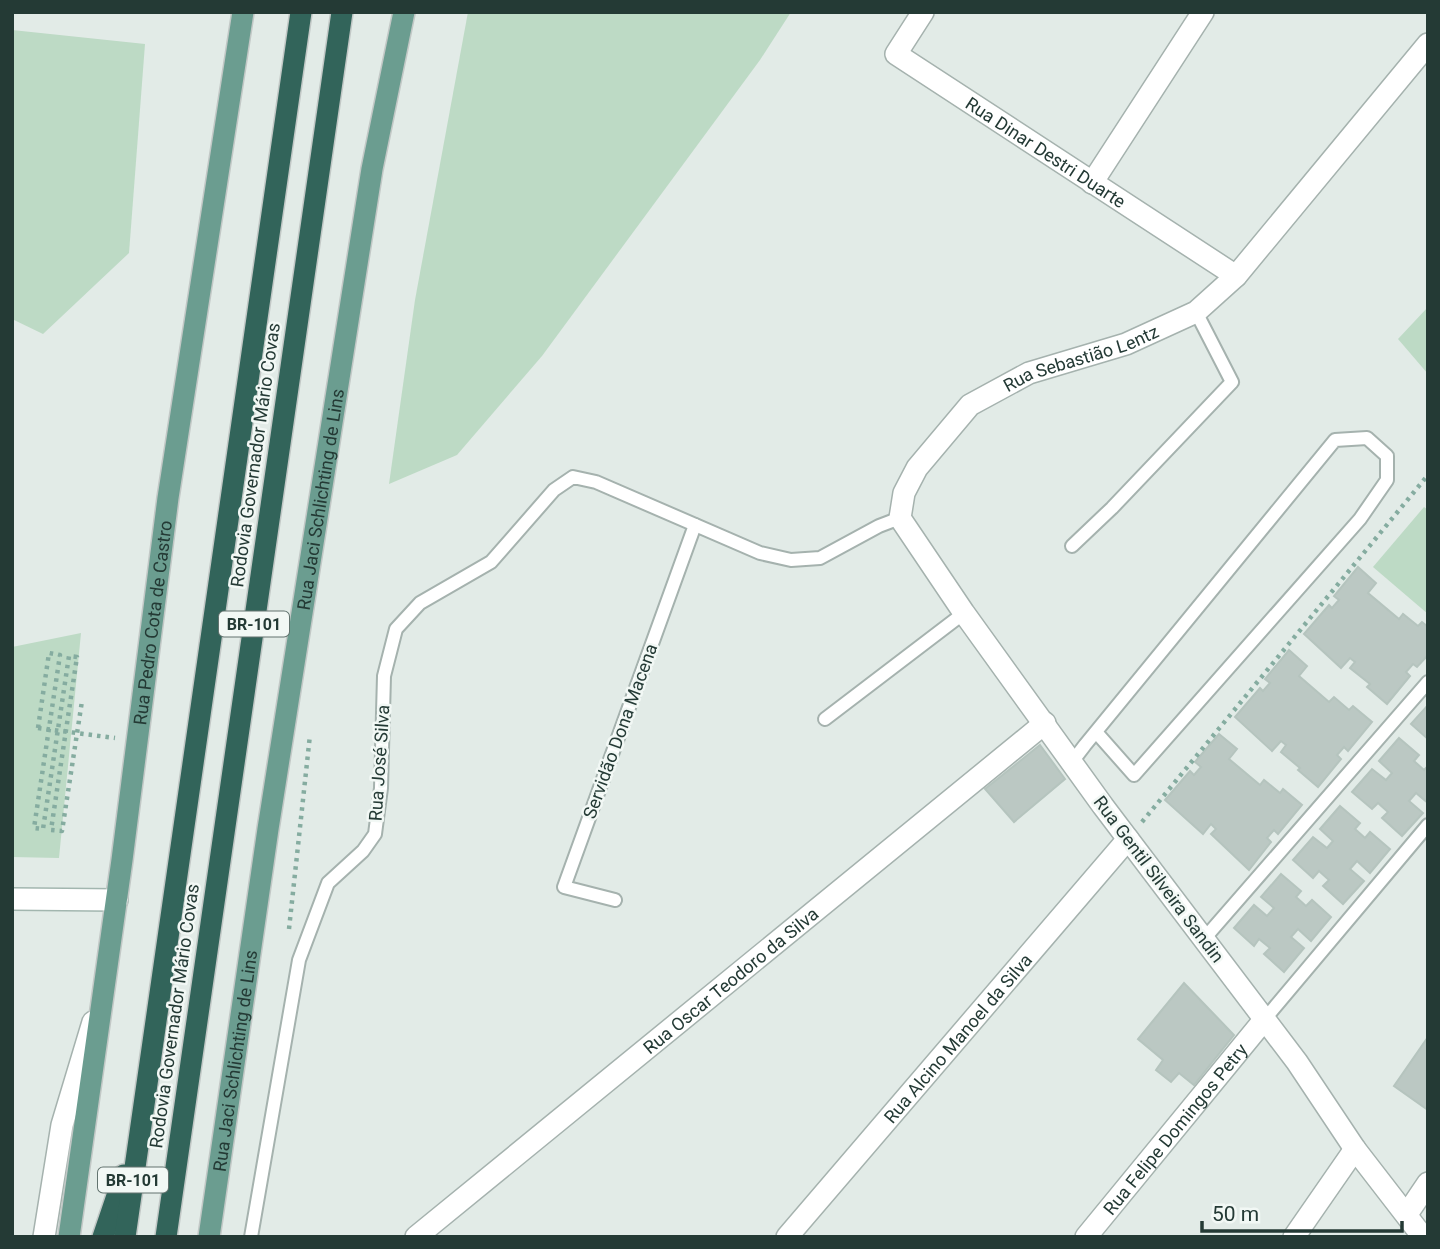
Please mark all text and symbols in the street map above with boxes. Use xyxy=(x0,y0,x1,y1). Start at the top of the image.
street label: Rua Dinar Destri Duarte xyxy=(962,92,1130,212)
street label: Rua Sebastião Lentz xyxy=(999,320,1162,396)
street label: Rodovia Governador Mário Covas xyxy=(226,322,284,588)
street label: Rua Jaci Schlichting de Lins xyxy=(292,387,348,611)
street label: Rua Pedro Cota de Castro xyxy=(129,519,176,726)
road number: BR-101 xyxy=(219,611,289,636)
street label: Servidão Dona Macena xyxy=(579,641,661,821)
street label: Rua José Silva xyxy=(364,704,394,822)
street label: Rua Gentil Silveira Sandin xyxy=(1090,792,1228,966)
street label: Rodovia Governador Mário Covas xyxy=(145,883,203,1149)
street label: Rua Oscar Teodoro da Silva xyxy=(639,903,822,1058)
street label: Rua Jaci Schlichting de Lins xyxy=(208,949,261,1173)
street label: Rua Alcino Manoel da Silva xyxy=(879,949,1036,1127)
street label: Rua Felipe Domingos Petry xyxy=(1098,1038,1251,1219)
road number: BR-101 xyxy=(98,1168,168,1192)
scale bar xyxy=(1202,1190,1402,1234)
text: 50 m xyxy=(1212,1202,1259,1226)

